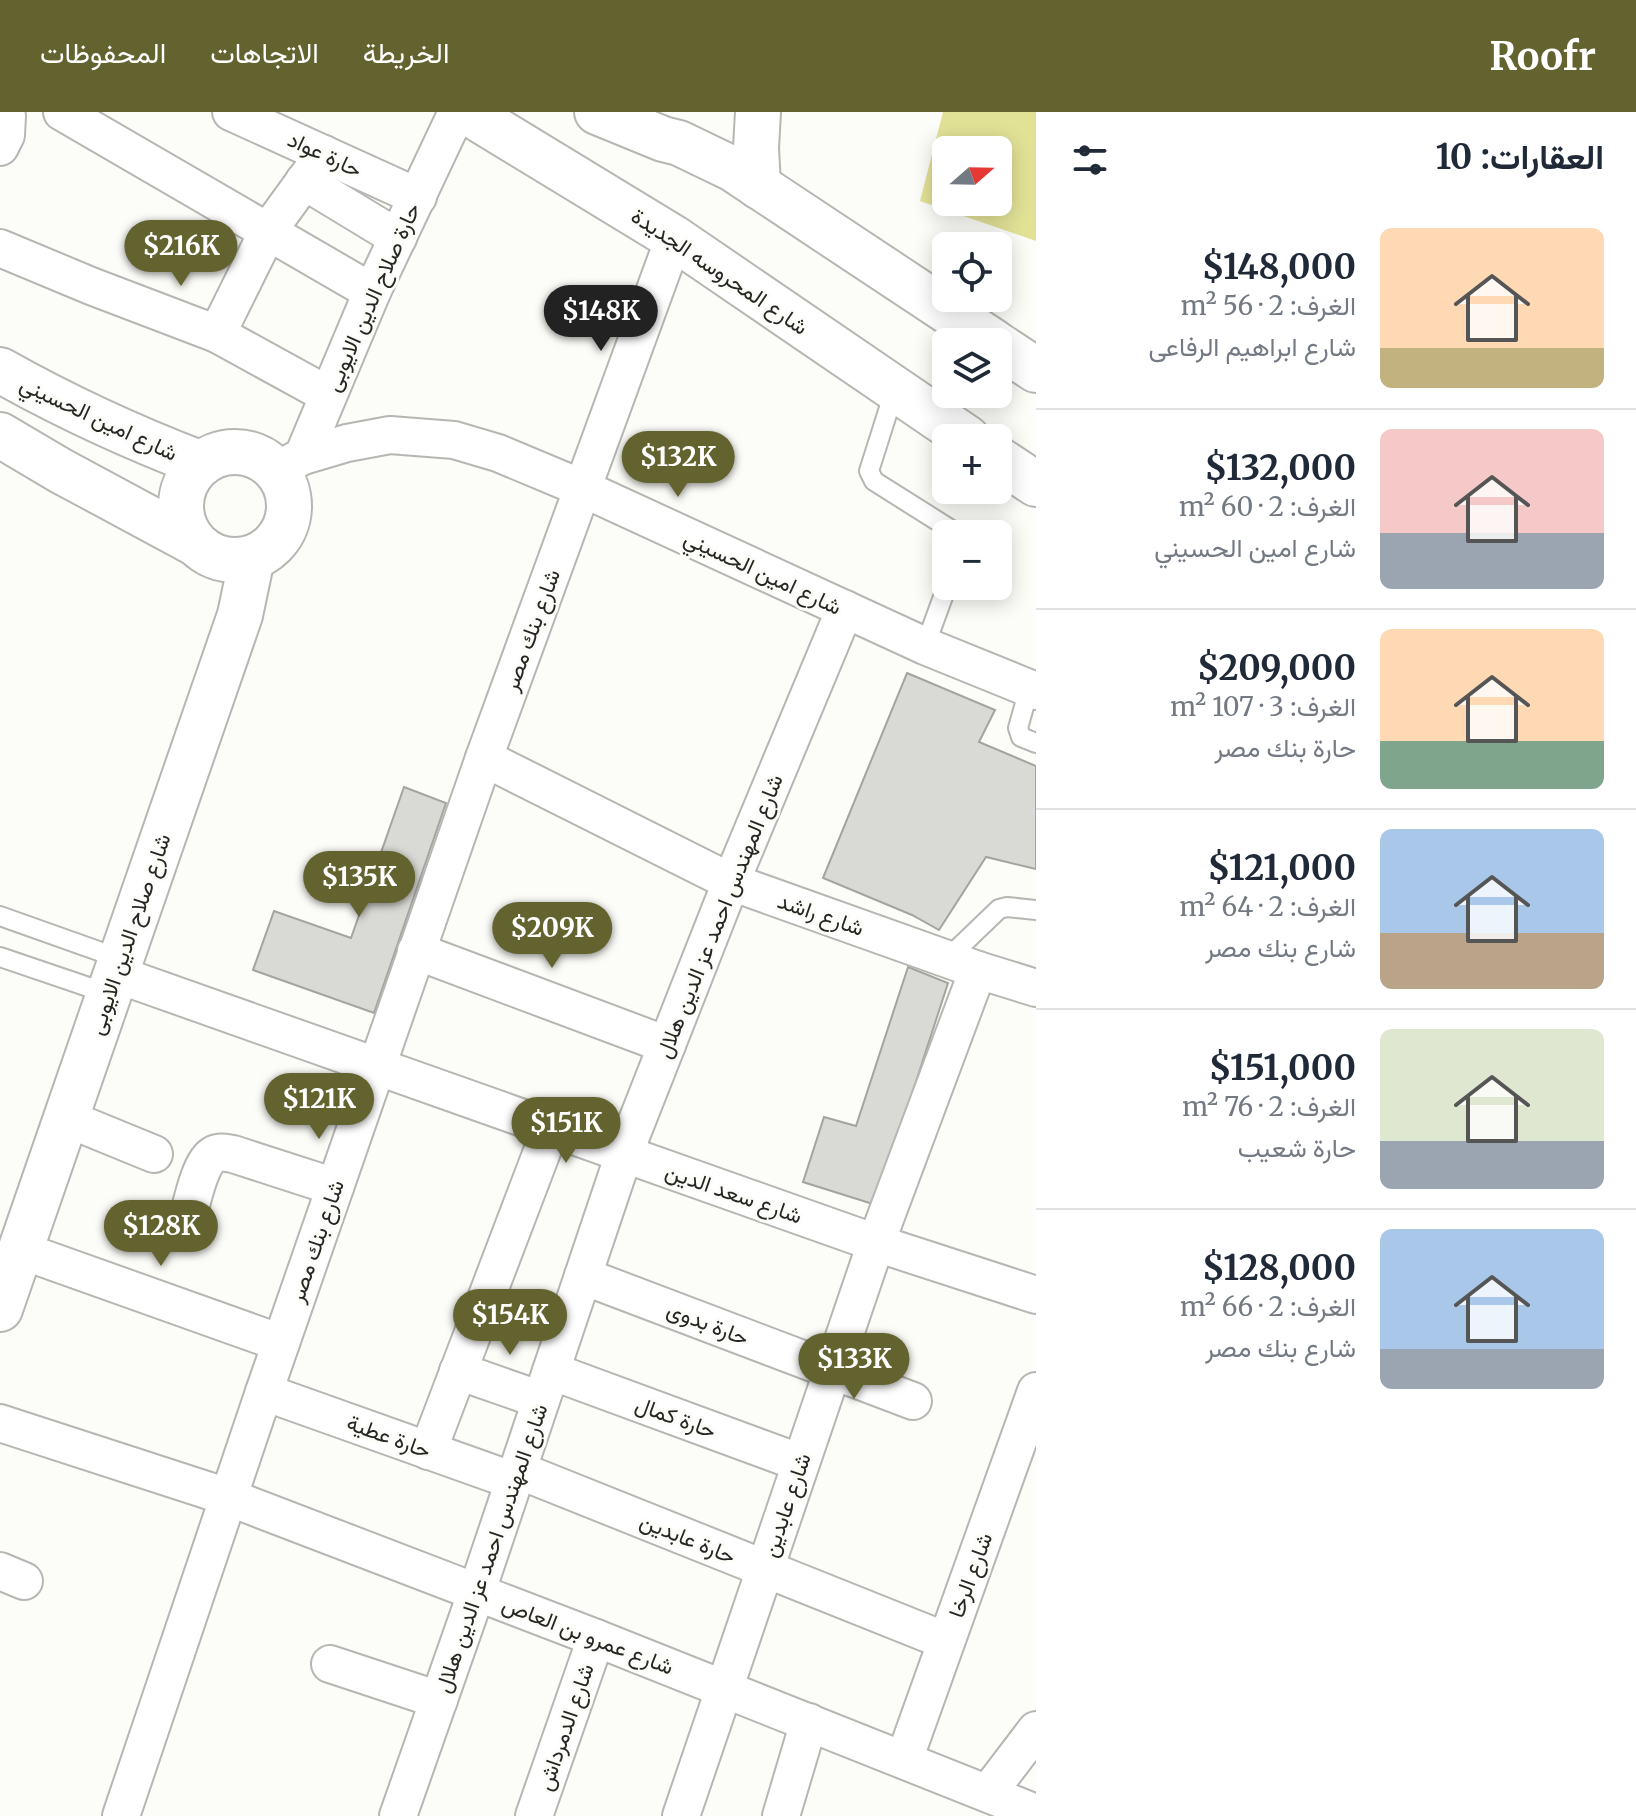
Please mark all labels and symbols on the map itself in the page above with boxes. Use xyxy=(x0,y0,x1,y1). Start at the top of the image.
street label: حارة عواد xyxy=(283,125,367,183)
north arrow xyxy=(932,136,1012,216)
street label: حارة صلاح الدين الايوبى xyxy=(318,198,427,396)
street label: شارع المحروسه الجديدة xyxy=(626,201,814,341)
pin: $216K xyxy=(125,220,237,288)
pin: $148K xyxy=(545,285,657,353)
street label: شارع امين الحسيني xyxy=(14,369,182,471)
pin: $132K xyxy=(622,431,734,499)
street label: شارع امين الحسيني xyxy=(678,523,846,625)
street label: شارع بنك مصر xyxy=(496,565,567,696)
street label: شارع المهندس احمد عز الدين هلال xyxy=(649,770,790,1062)
street label: شارع صلاح الدين الايوبى xyxy=(81,830,178,1039)
pin: $135K xyxy=(303,851,415,919)
street label: شارع راشد xyxy=(774,886,868,943)
pin: $209K xyxy=(496,902,608,970)
pin: $121K xyxy=(263,1073,375,1141)
pin: $151K xyxy=(510,1097,622,1165)
street label: شارع سعد الدين xyxy=(662,1156,806,1230)
street label: شارع بنك مصر xyxy=(282,1176,351,1307)
pin: $128K xyxy=(105,1200,217,1268)
pin: $154K xyxy=(454,1289,566,1357)
street label: حارة بدوى xyxy=(663,1295,753,1351)
pin: $133K xyxy=(798,1333,910,1401)
street label: حارة كمال xyxy=(632,1389,720,1445)
street label: شارع المهندس احمد عز الدين هلال xyxy=(428,1400,555,1696)
street label: حارة عطية xyxy=(343,1408,435,1464)
street label: شارع عابدين xyxy=(755,1449,818,1561)
street label: حارة عابدين xyxy=(636,1506,740,1570)
street label: شارع الرخا xyxy=(942,1529,999,1622)
street label: شارع عمرو بن العاص xyxy=(498,1589,678,1682)
street label: شارع الدمرداش xyxy=(530,1660,601,1795)

